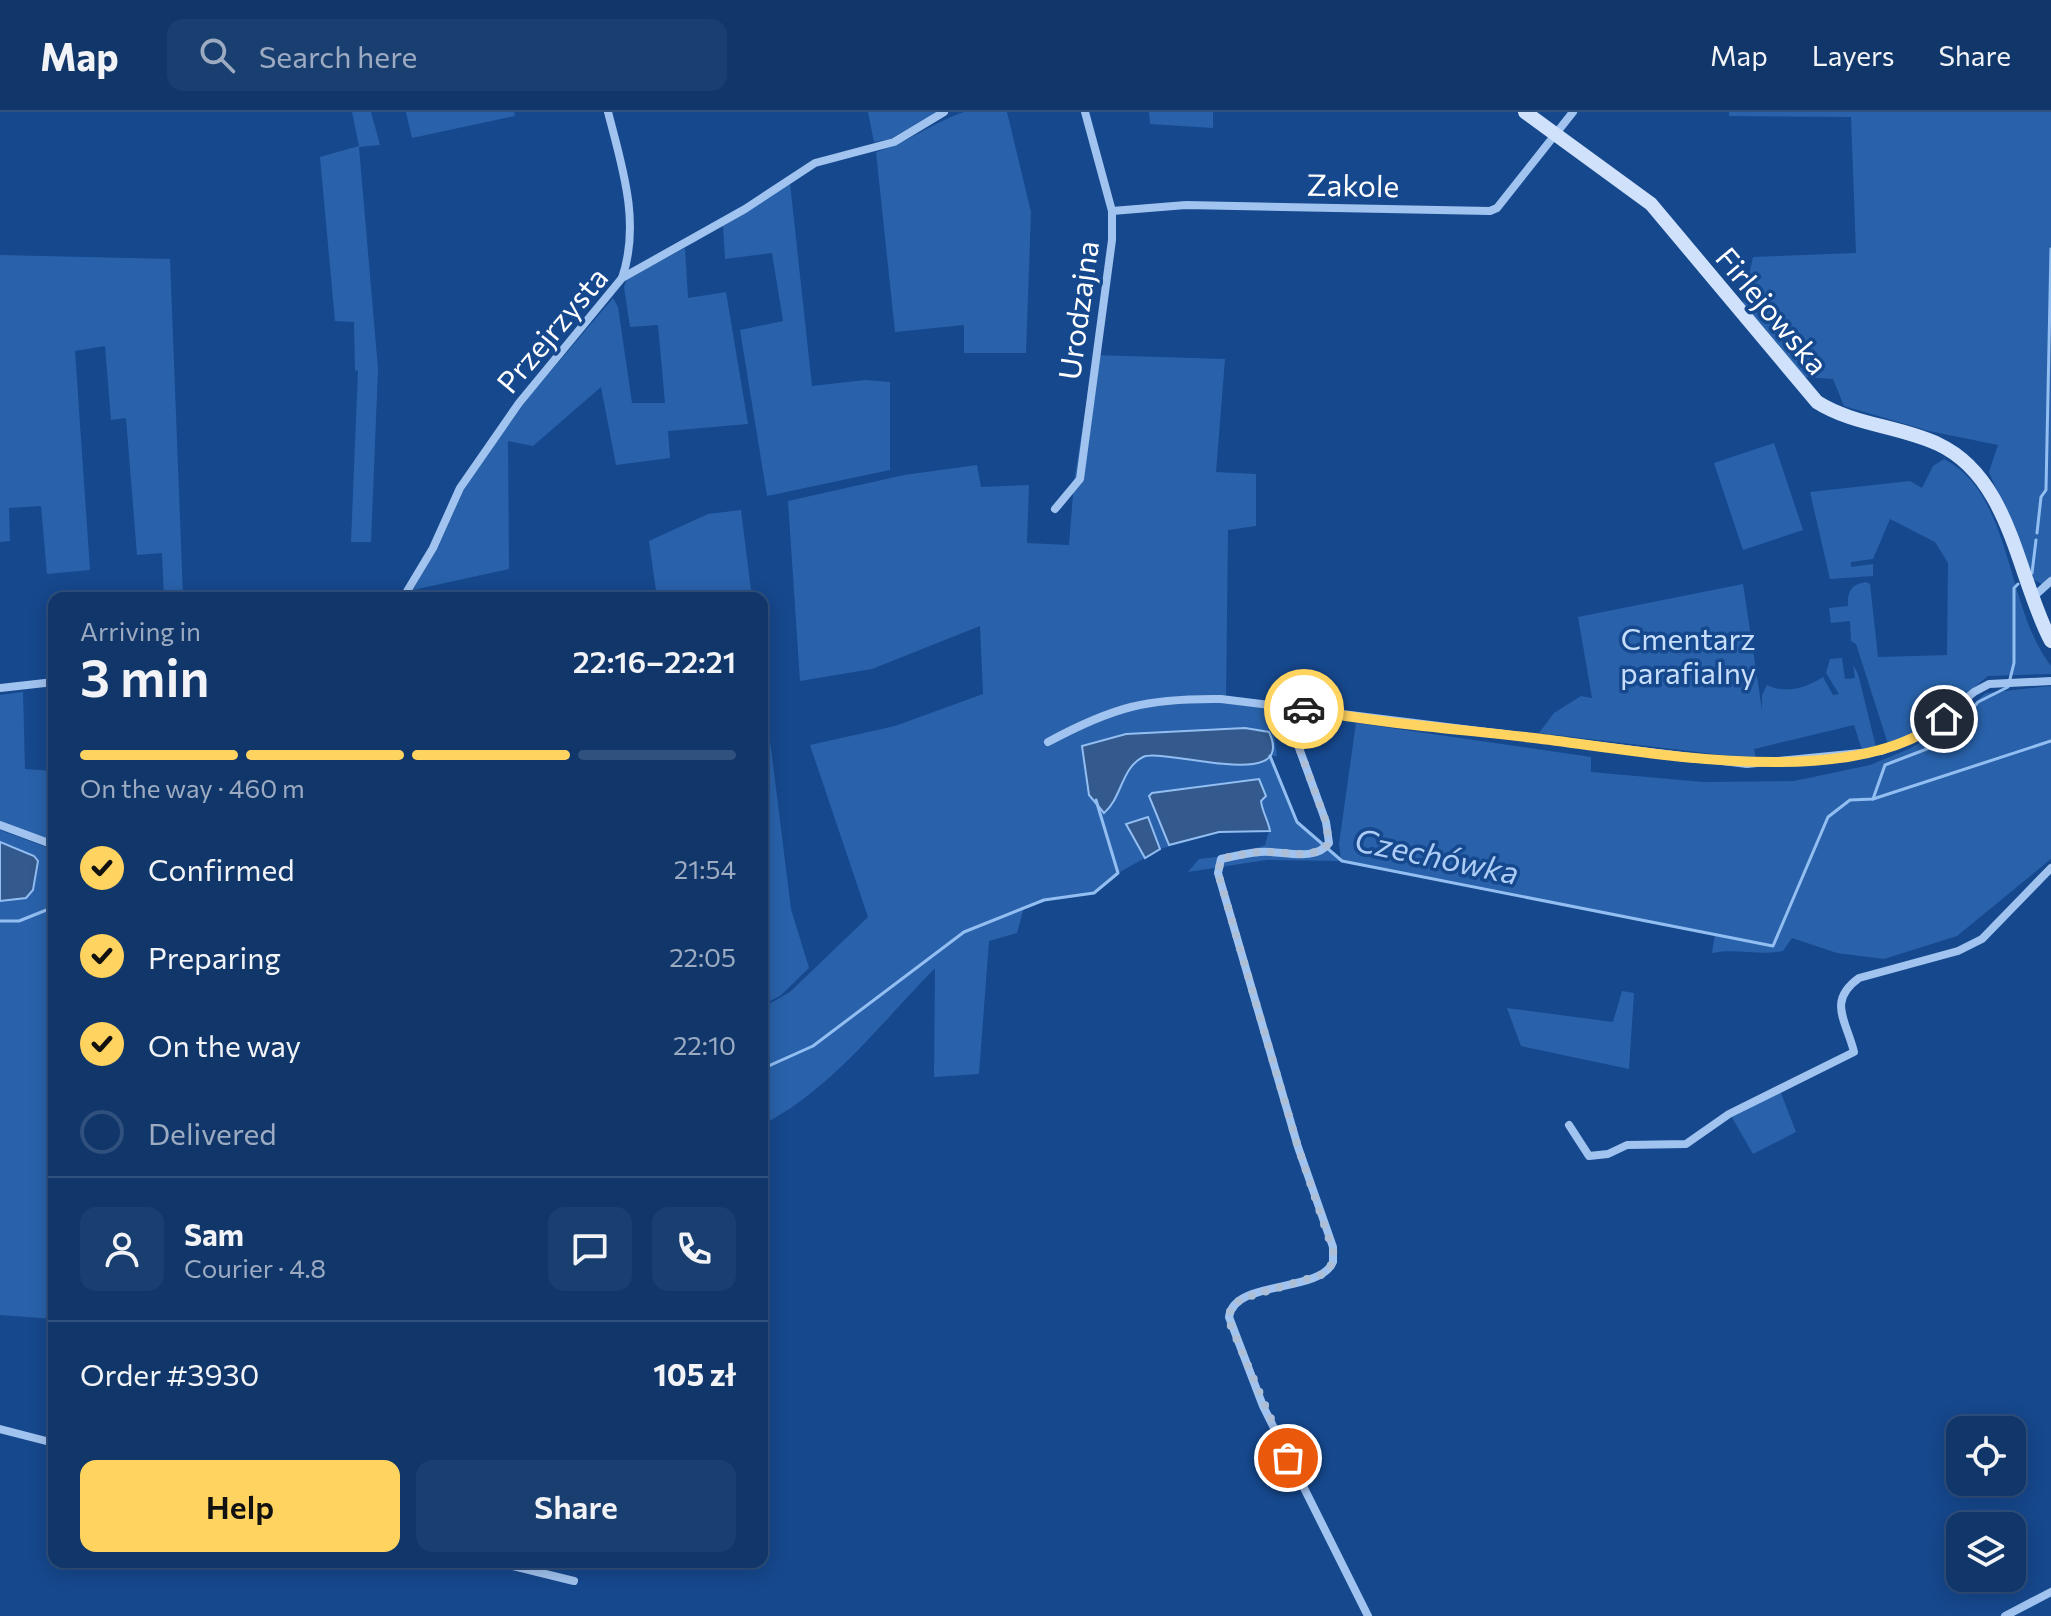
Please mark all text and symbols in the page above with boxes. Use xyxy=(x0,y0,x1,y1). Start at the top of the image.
search box xyxy=(167,19,727,91)
text: Map xyxy=(40,32,119,79)
icon: search xyxy=(195,33,239,77)
text: Search here xyxy=(259,37,417,74)
text: Map xyxy=(1710,38,1768,72)
text: Layers xyxy=(1812,38,1894,72)
text: Share xyxy=(1938,38,2011,72)
street label: Zakole xyxy=(1306,165,1400,203)
street label: Urodzajna xyxy=(1049,238,1105,382)
street label: Firlejowska xyxy=(1709,239,1837,381)
street label: Przejrzysta xyxy=(488,259,614,399)
text: Arriving in xyxy=(80,615,201,646)
park label: Cmentarz parafialny xyxy=(1620,619,1756,690)
text: 22:16–22:21 xyxy=(573,642,736,679)
text: 3 min xyxy=(80,644,209,708)
courier xyxy=(1264,669,1344,749)
pin xyxy=(1910,685,1978,753)
icon: car xyxy=(1282,687,1326,731)
icon: home xyxy=(1922,697,1966,741)
text: On the way · 460 m xyxy=(80,772,305,803)
water label: Czechówka xyxy=(1351,818,1523,892)
icon: check xyxy=(80,846,124,890)
text: Confirmed xyxy=(148,850,295,887)
text: 21:54 xyxy=(674,853,736,884)
icon: check xyxy=(80,934,124,978)
text: Preparing xyxy=(148,938,281,975)
text: 22:05 xyxy=(669,941,736,972)
icon: check xyxy=(80,1022,124,1066)
text: On the way xyxy=(148,1026,301,1063)
text: 22:10 xyxy=(673,1029,736,1060)
text: Delivered xyxy=(148,1114,277,1151)
button: person xyxy=(80,1207,164,1291)
button: chat xyxy=(548,1207,632,1291)
button: phone xyxy=(652,1207,736,1291)
text: Sam xyxy=(184,1215,244,1252)
text: Courier · 4.8 xyxy=(184,1252,326,1283)
text: Order #3930 xyxy=(80,1355,259,1392)
text: 105 zł xyxy=(653,1355,736,1392)
map controls xyxy=(1946,1416,2026,1592)
button: locate xyxy=(1946,1416,2026,1496)
pin xyxy=(1254,1424,1322,1492)
icon: bag xyxy=(1266,1436,1310,1480)
button: Help xyxy=(80,1460,400,1552)
button: Share xyxy=(416,1460,736,1552)
button: layers xyxy=(1946,1512,2026,1592)

